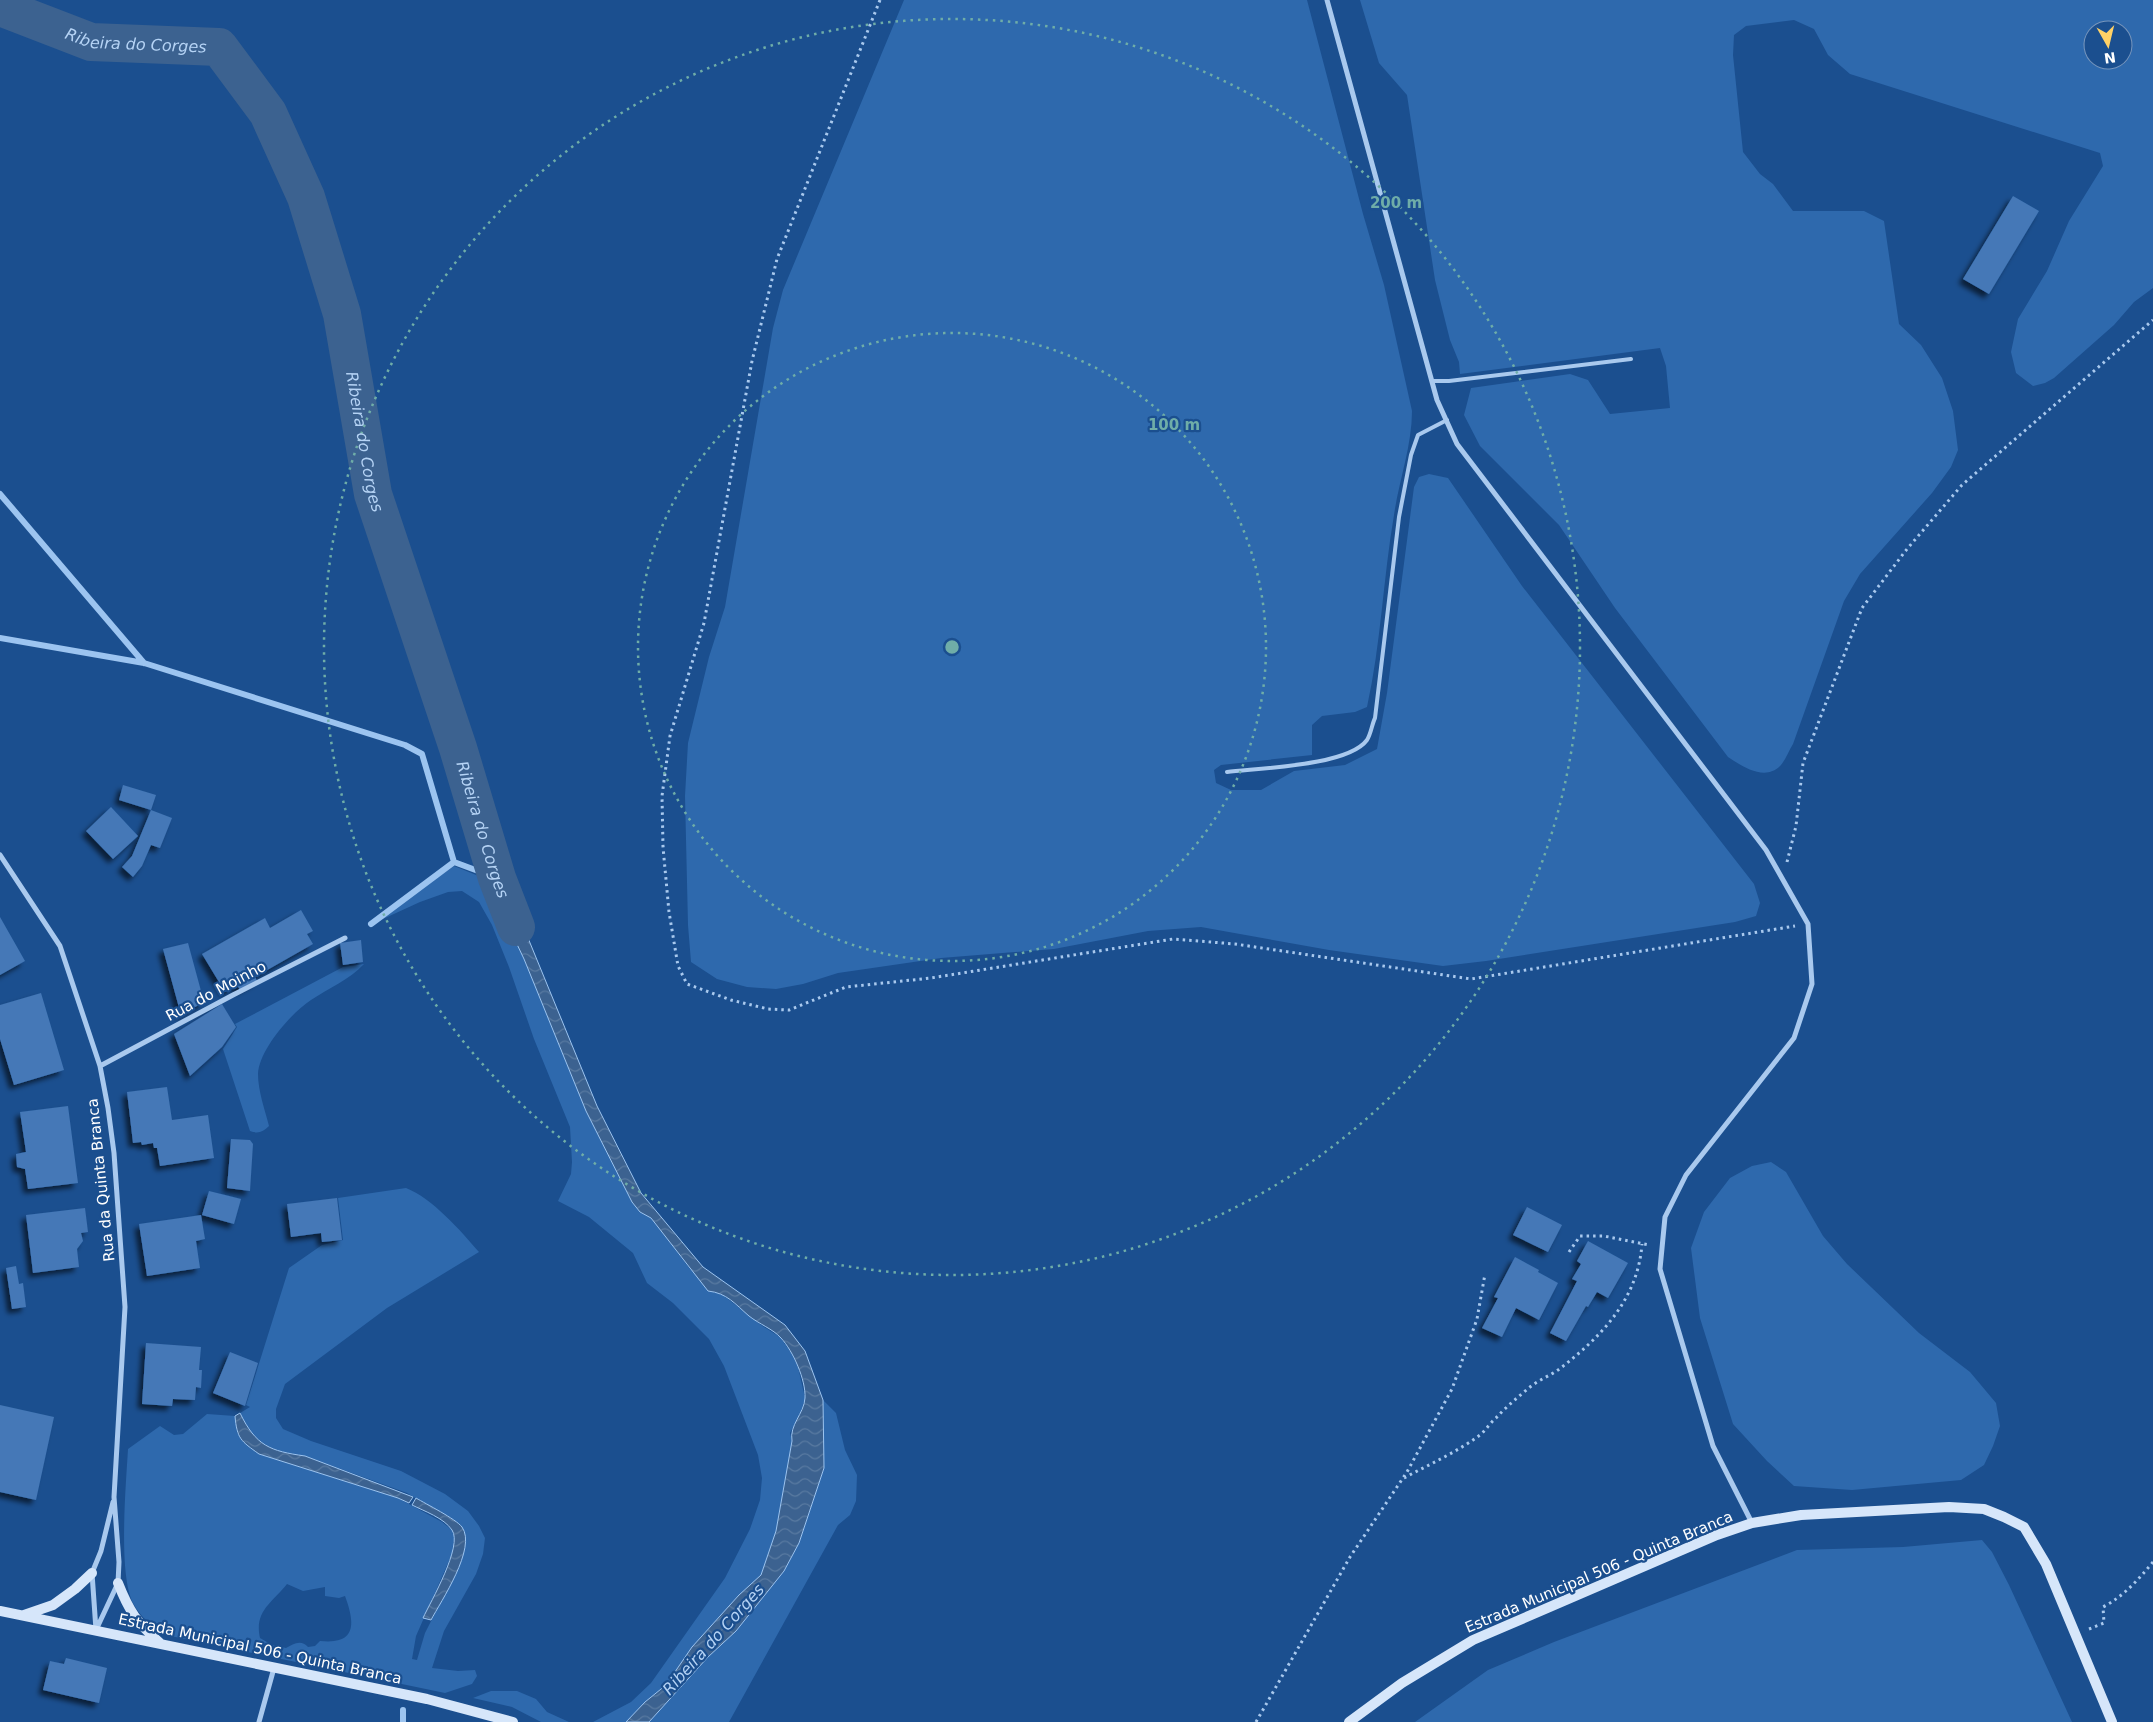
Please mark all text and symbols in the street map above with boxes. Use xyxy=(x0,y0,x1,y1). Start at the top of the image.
north arrow xyxy=(2083,20,2133,70)
water label: Ribeira do Corges xyxy=(62,24,207,57)
text: N xyxy=(2103,49,2117,67)
text: 200 m xyxy=(1370,194,1422,212)
water label: Ribeira do Corges xyxy=(342,370,387,514)
text: 100 m xyxy=(1148,416,1200,434)
centre of rings xyxy=(943,638,961,656)
water label: Ribeira do Corges xyxy=(452,759,513,901)
street label: Rua do Moinho xyxy=(163,957,269,1025)
street label: Rua da Quinta Branca xyxy=(83,1097,119,1263)
street label: Estrada Municipal 506 - Quinta Branca xyxy=(1462,1507,1736,1637)
water label: Ribeira do Corges xyxy=(659,1580,768,1699)
street label: Estrada Municipal 506 - Quinta Branca xyxy=(117,1610,403,1688)

